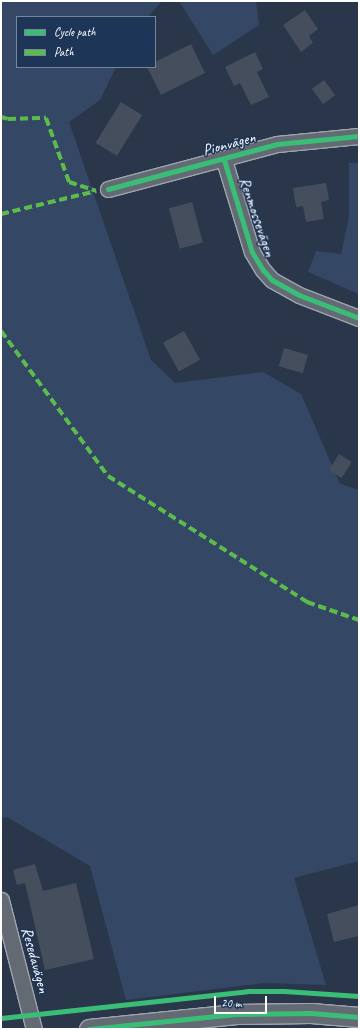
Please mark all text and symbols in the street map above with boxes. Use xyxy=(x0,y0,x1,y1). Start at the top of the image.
legend xyxy=(16,16,156,68)
text: Cycle path xyxy=(54,24,96,40)
text: Path xyxy=(54,44,74,60)
street label: Pionvägen xyxy=(201,128,257,160)
street label: Renmossevägen xyxy=(234,175,280,259)
street label: Resedavägen xyxy=(17,925,53,995)
scale bar xyxy=(216,988,269,1014)
text: 20 m xyxy=(221,995,241,1011)

